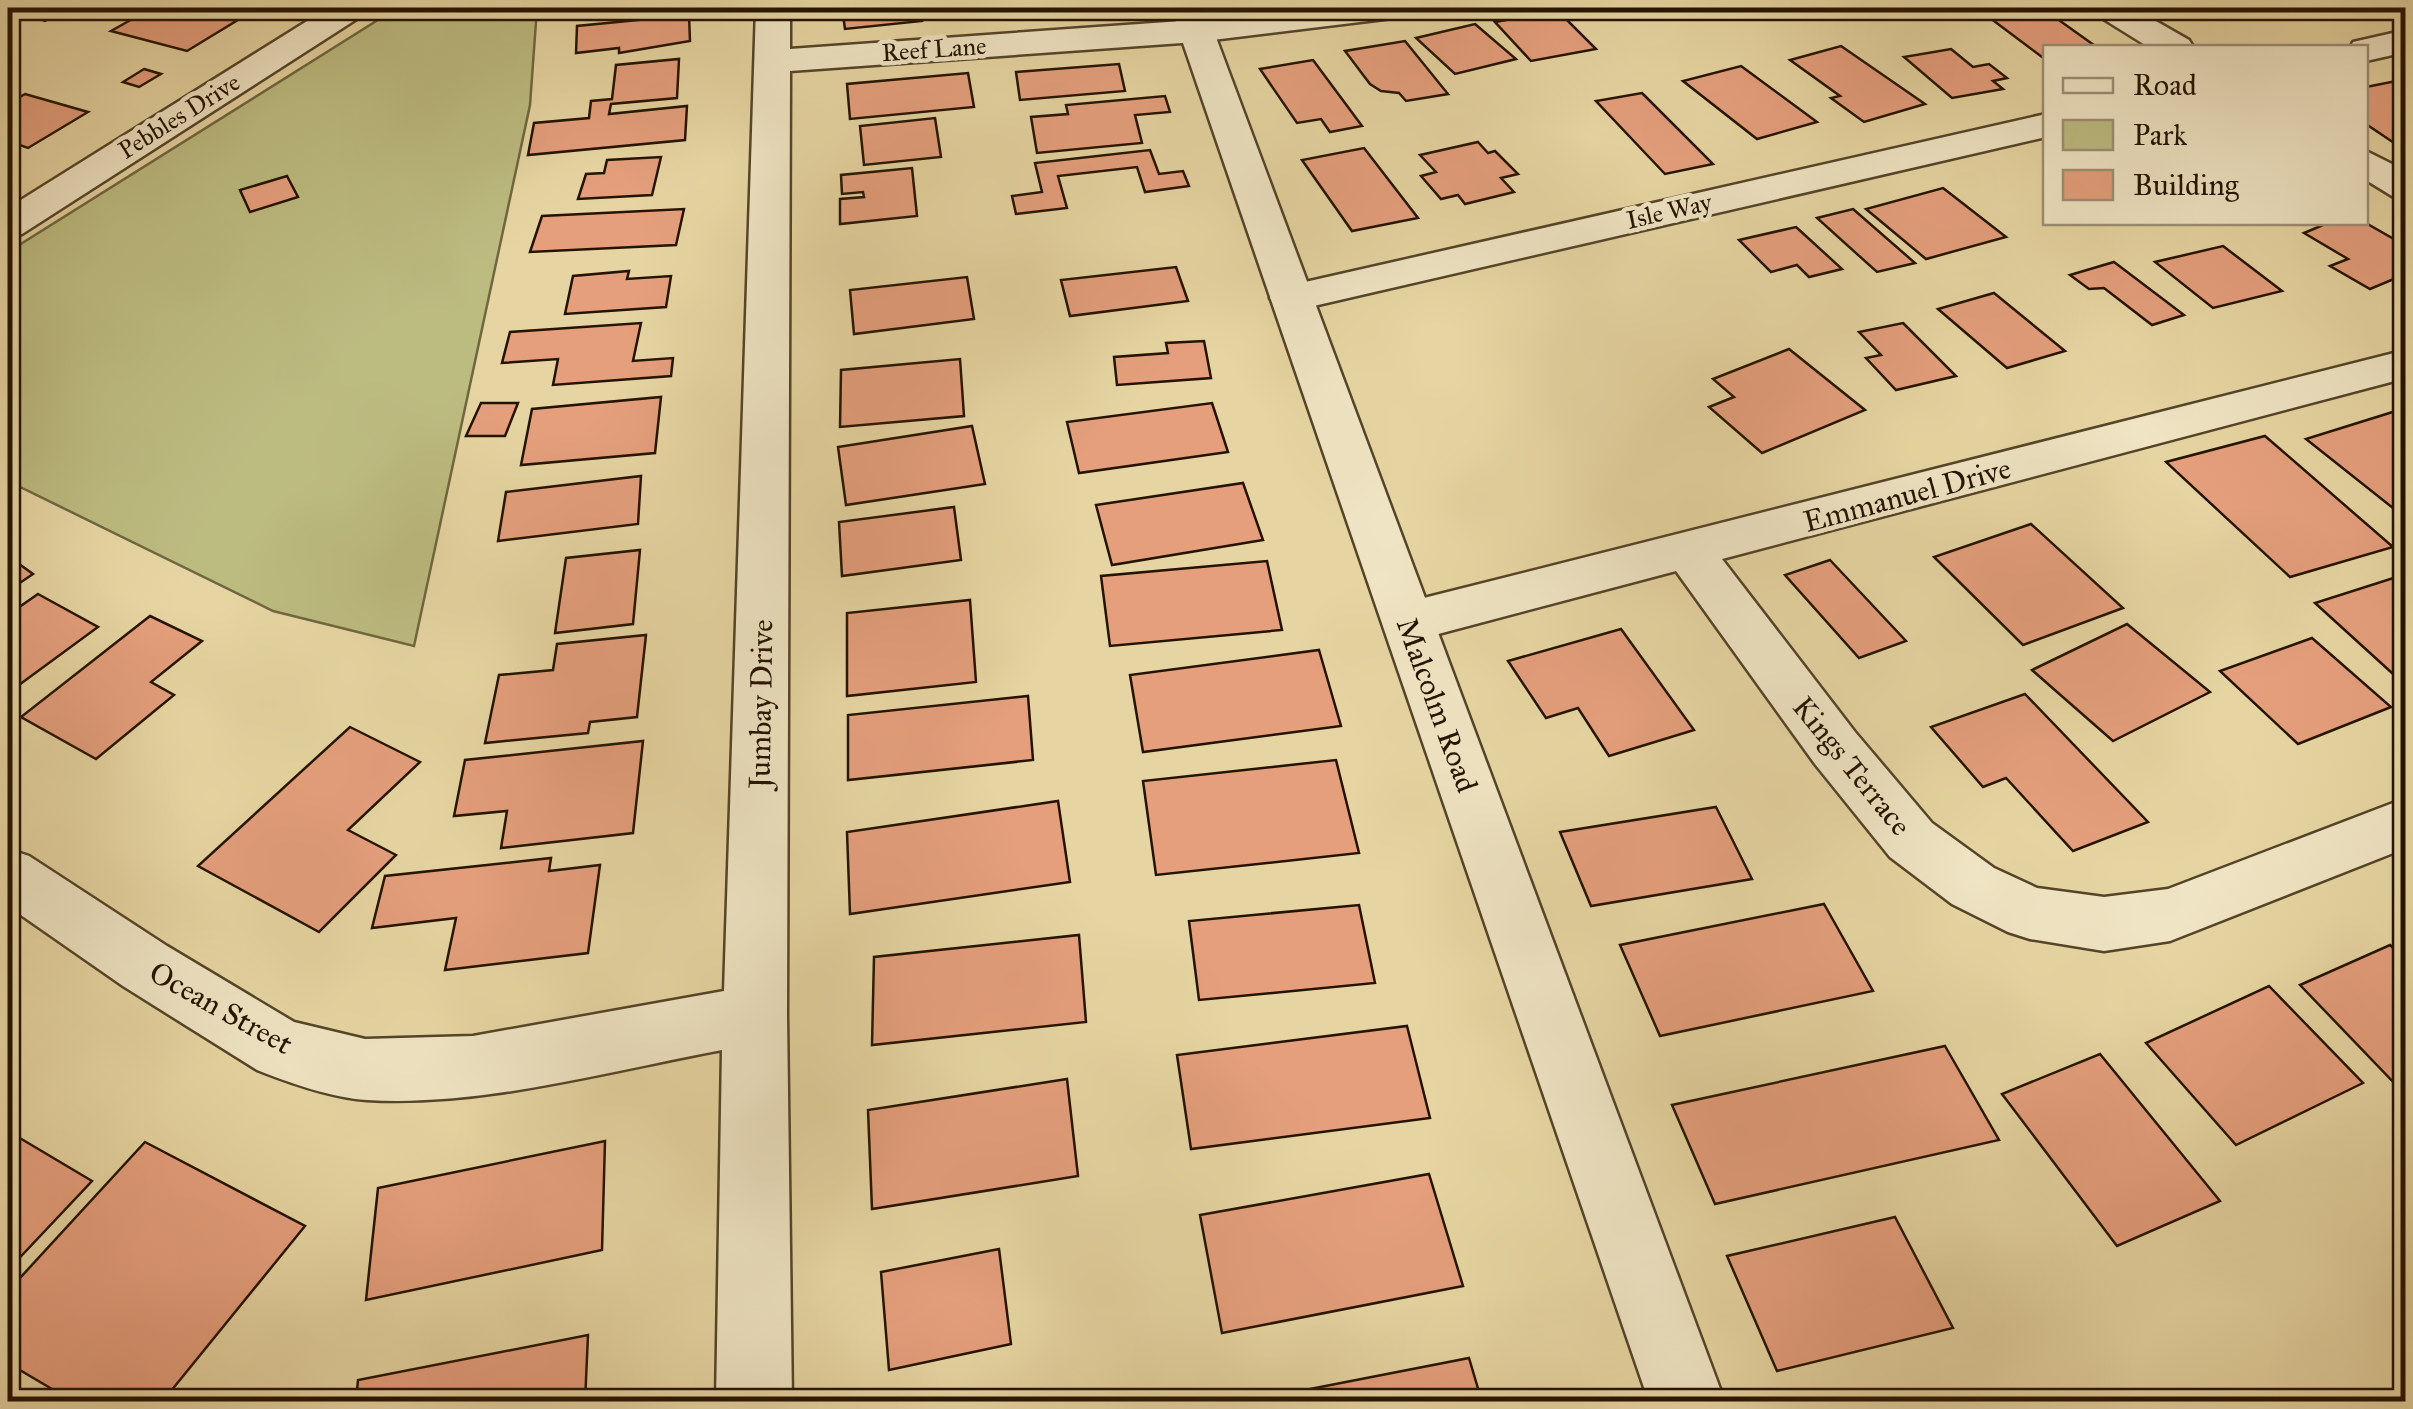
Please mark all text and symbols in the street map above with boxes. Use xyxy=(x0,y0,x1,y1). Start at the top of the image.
street label: Reef Lane xyxy=(881,30,987,68)
legend xyxy=(2043,45,2368,225)
street label: Pebbles Drive xyxy=(112,66,246,166)
text: Road xyxy=(2133,67,2197,103)
text: Park xyxy=(2133,117,2187,153)
text: Building xyxy=(2133,167,2240,203)
street label: Isle Way xyxy=(1623,186,1716,236)
street label: Emmanuel Drive xyxy=(1799,450,2015,540)
street label: Malcolm Road xyxy=(1389,613,1485,797)
street label: Jumbay Drive xyxy=(741,619,780,792)
street label: Kings Terrace xyxy=(1785,689,1919,843)
street label: Ocean Street xyxy=(143,954,299,1062)

